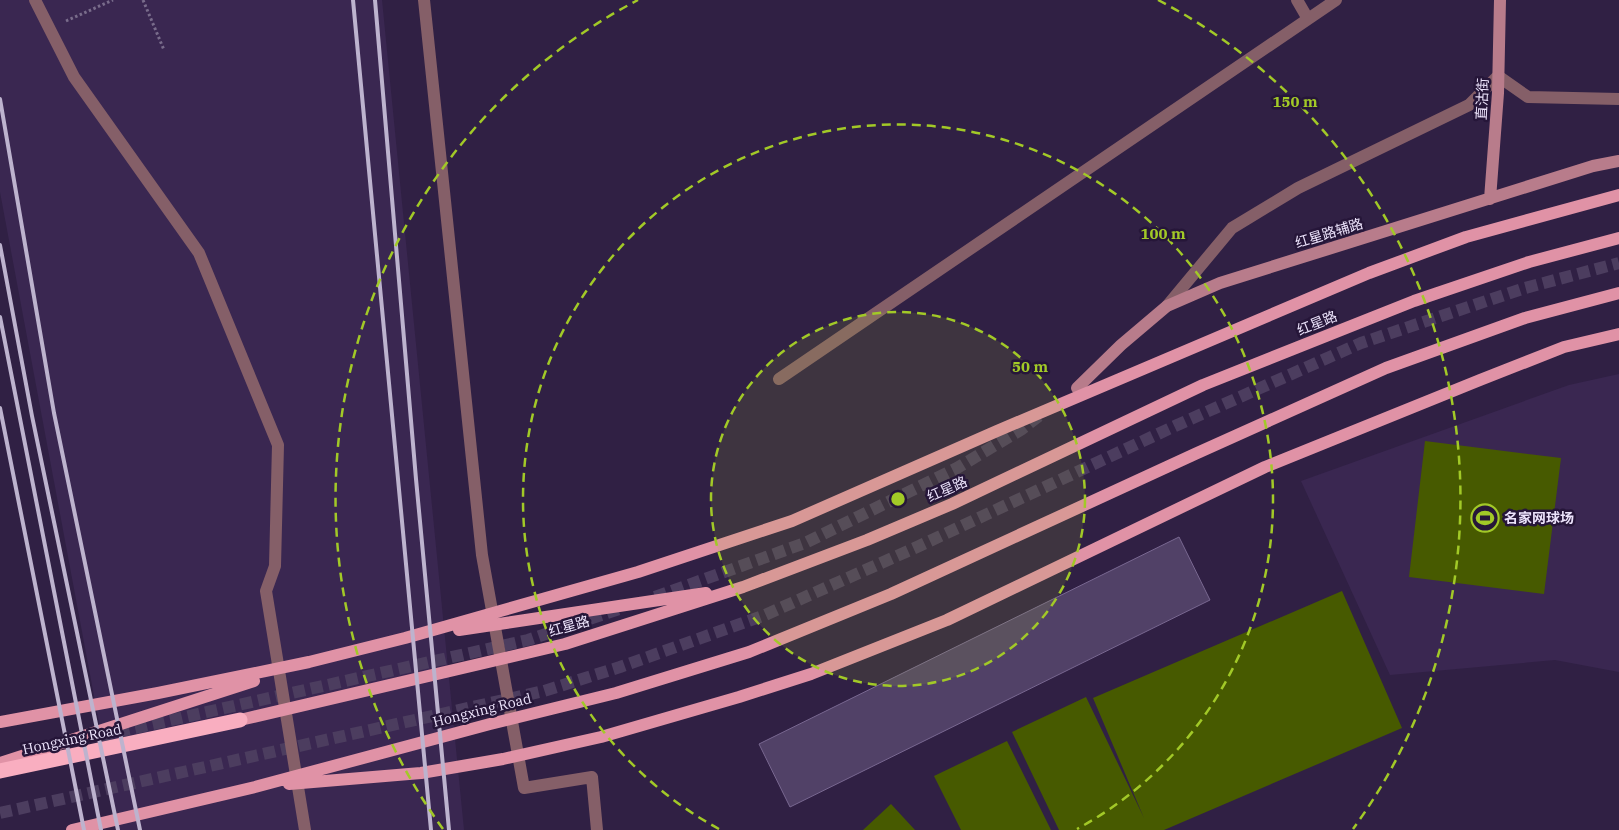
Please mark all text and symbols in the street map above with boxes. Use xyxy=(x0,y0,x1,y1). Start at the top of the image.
street label: 直沽街 xyxy=(1472,78,1492,120)
text: 150 m xyxy=(1272,92,1318,111)
street label: 红星路辅路 xyxy=(1293,214,1365,252)
text: 100 m xyxy=(1140,224,1186,243)
street label: 红星路 xyxy=(1294,307,1340,339)
text: 50 m xyxy=(1012,357,1048,376)
street label: 红星路 xyxy=(924,472,970,506)
centre of rings xyxy=(889,490,907,508)
sports icon: 名家网球场 xyxy=(1470,503,1500,533)
place label: 名家网球场 xyxy=(1504,509,1574,527)
street label: 红星路 xyxy=(546,612,592,640)
street label: Hongxing Road xyxy=(431,689,534,731)
street label: Hongxing Road xyxy=(21,720,124,758)

